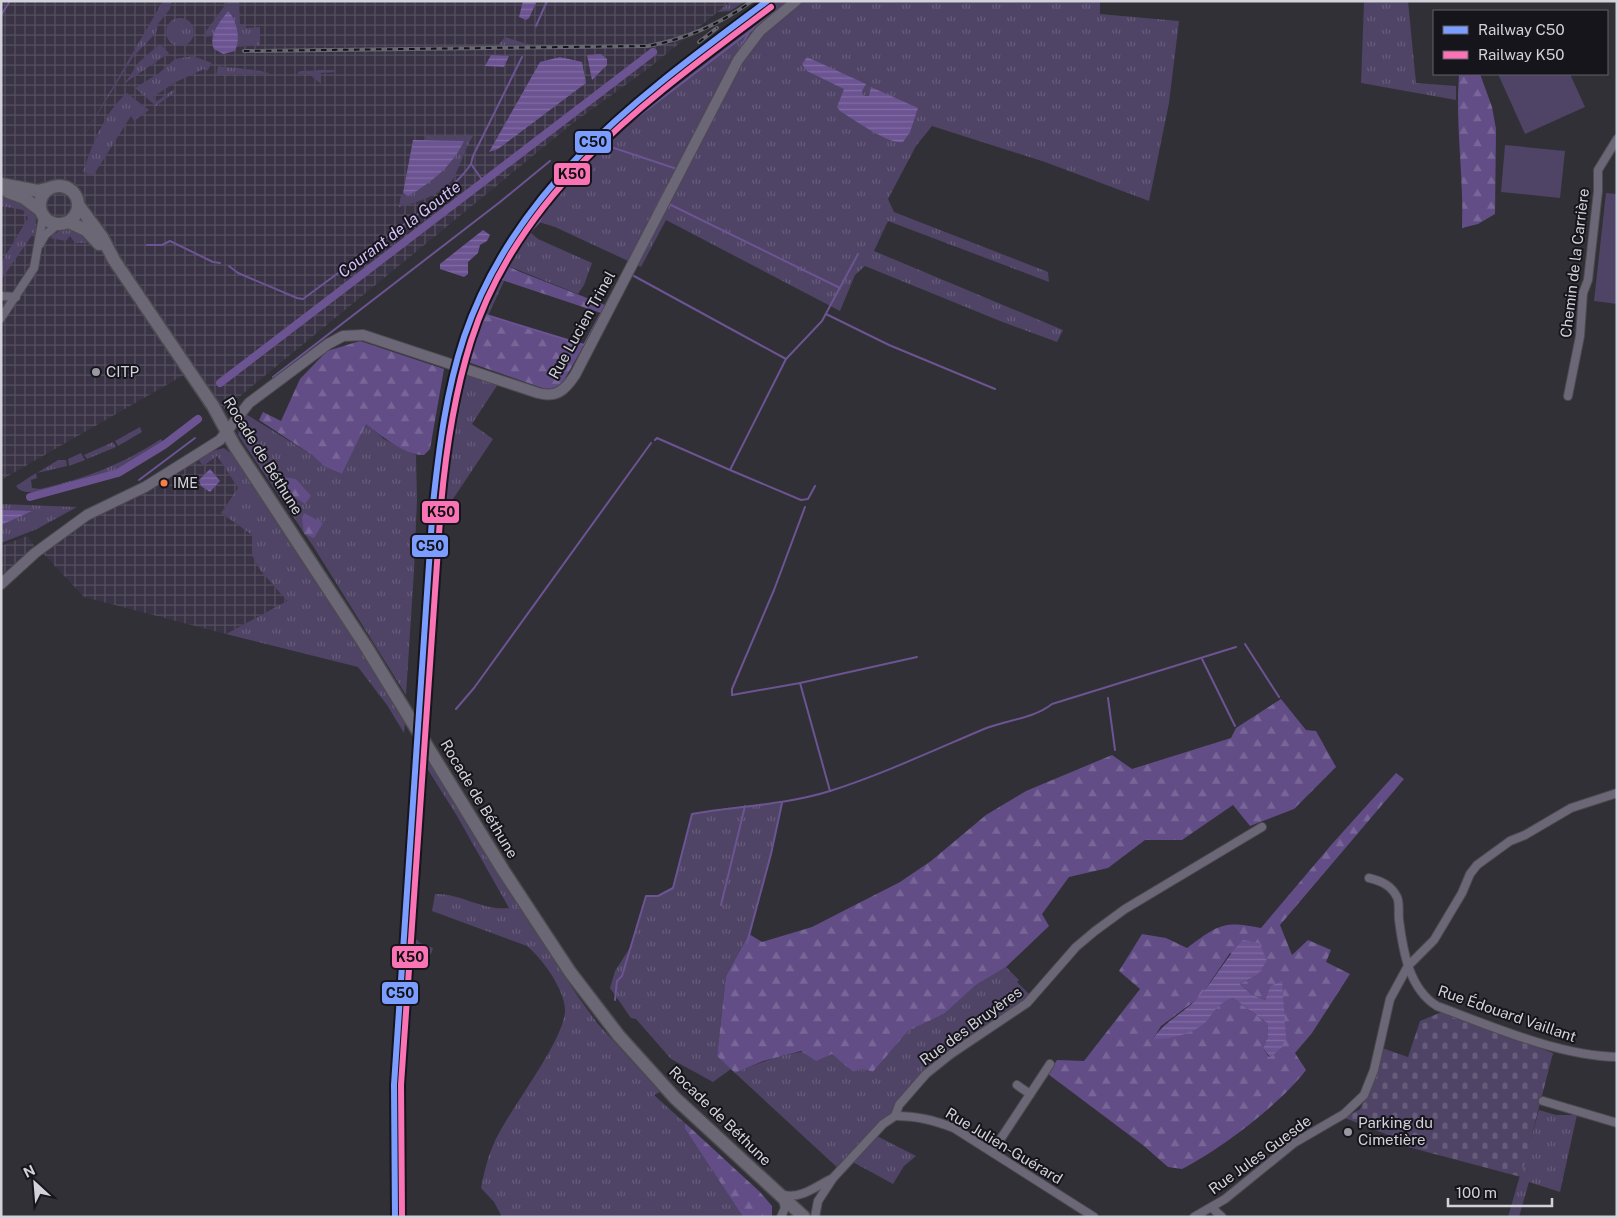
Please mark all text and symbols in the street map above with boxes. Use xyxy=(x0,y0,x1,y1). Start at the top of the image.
legend xyxy=(1433,10,1608,75)
text: Railway C50 xyxy=(1478,21,1565,38)
text: Railway K50 xyxy=(1478,46,1565,63)
line badge: C50 xyxy=(574,130,612,154)
text: C50 xyxy=(579,134,607,150)
line badge: K50 xyxy=(553,162,591,186)
text: K50 xyxy=(558,166,586,182)
water label: Courant de la Goutte xyxy=(334,177,465,282)
street label: Chemin de la Carrière xyxy=(1557,187,1592,339)
street label: Rue Lucien Trinel xyxy=(545,268,618,382)
place label: CITP xyxy=(106,363,139,380)
marker: CITP xyxy=(90,366,102,378)
street label: Rocade de Béthune xyxy=(220,394,306,518)
place label: IME xyxy=(173,475,198,491)
marker: IME xyxy=(159,478,169,488)
line badge: K50 xyxy=(421,500,460,524)
text: K50 xyxy=(427,504,455,520)
line badge: C50 xyxy=(411,534,449,558)
text: C50 xyxy=(416,538,444,554)
street label: Rocade de Béthune xyxy=(437,736,522,861)
line badge: K50 xyxy=(391,945,429,969)
text: K50 xyxy=(396,949,424,965)
line badge: C50 xyxy=(381,981,419,1005)
street label: Rue Édouard Vaillant xyxy=(1436,982,1579,1045)
street label: Rue des Bruyères xyxy=(916,983,1025,1068)
text: C50 xyxy=(386,985,414,1001)
street label: Rocade de Béthune xyxy=(666,1063,775,1169)
street label: Rue Julien-Guérard xyxy=(943,1104,1066,1187)
street label: Rue Jules Guesde xyxy=(1205,1112,1314,1197)
place label: Parking du Cimetière xyxy=(1358,1114,1433,1148)
marker: Parking du Cimetière xyxy=(1342,1126,1354,1138)
north arrow xyxy=(10,1158,60,1208)
text: N xyxy=(21,1162,38,1181)
scale bar xyxy=(1448,1176,1552,1208)
text: 100 m xyxy=(1456,1184,1497,1201)

